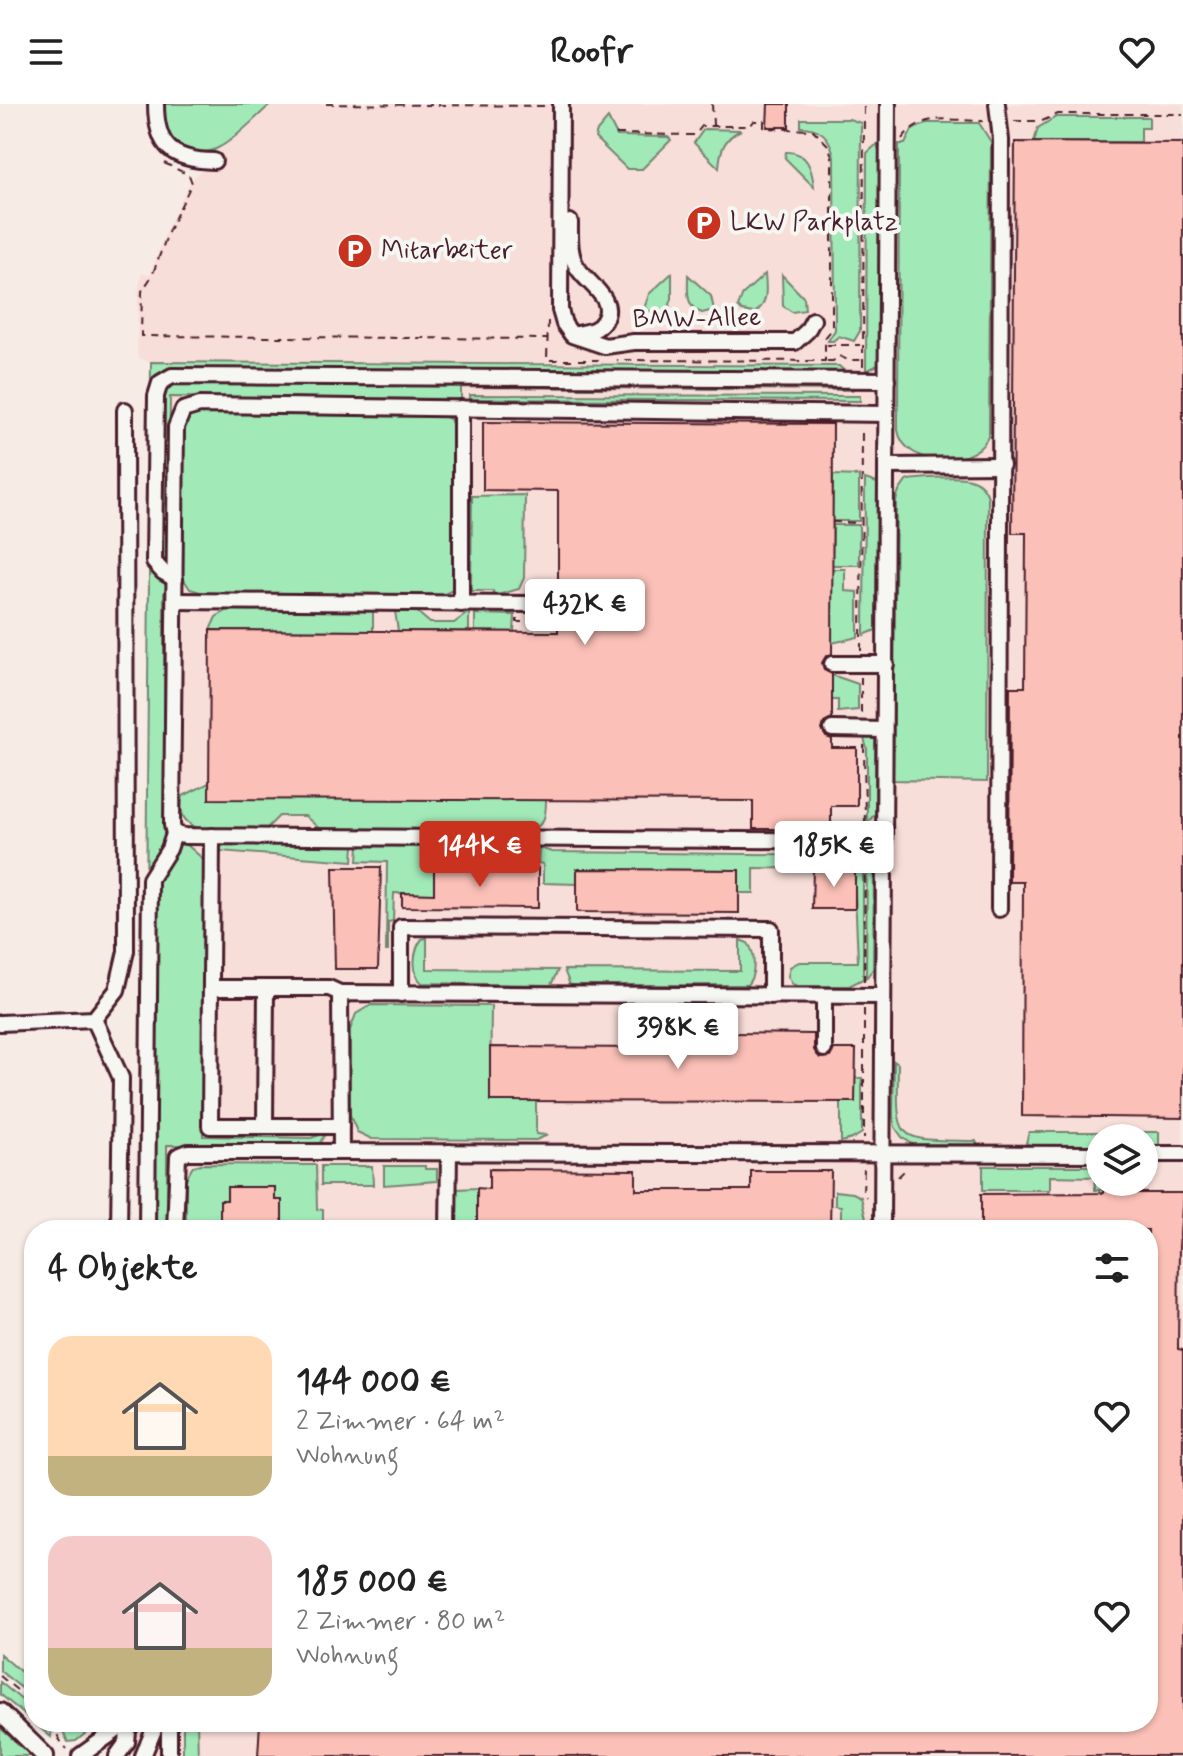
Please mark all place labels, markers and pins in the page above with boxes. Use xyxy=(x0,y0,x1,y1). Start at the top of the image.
parking icon: LKW Parkplatz xyxy=(685,204,723,242)
place label: LKW Parkplatz xyxy=(730,206,898,240)
parking icon: Mitarbeiter xyxy=(336,232,374,270)
place label: Mitarbeiter xyxy=(381,234,513,268)
pin: 432K € xyxy=(520,579,650,647)
pin: 144K € xyxy=(415,821,545,889)
pin: 185K € xyxy=(769,821,899,889)
pin: 398K € xyxy=(613,1003,743,1071)

